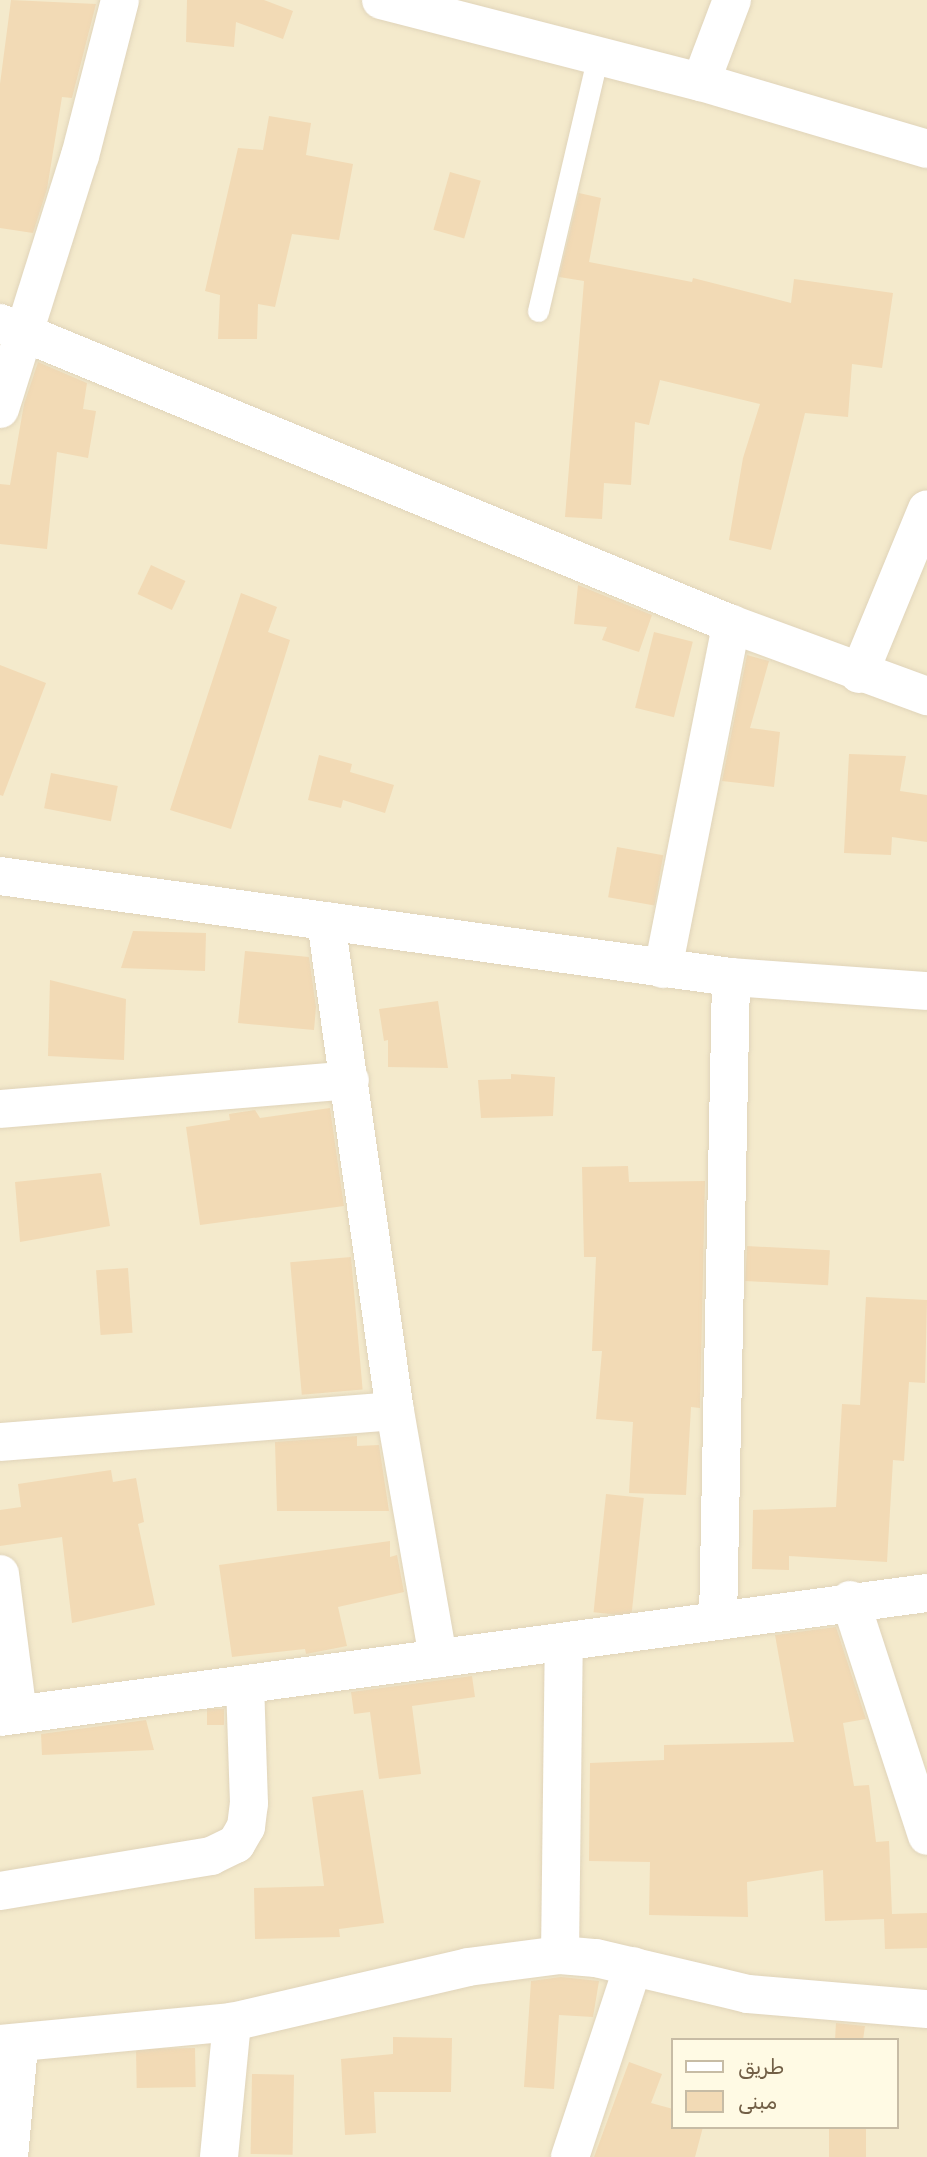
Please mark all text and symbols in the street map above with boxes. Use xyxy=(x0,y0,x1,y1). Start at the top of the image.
legend xyxy=(671,2038,899,2129)
text: طريق xyxy=(738,2054,784,2079)
text: مبنى xyxy=(738,2089,777,2114)

